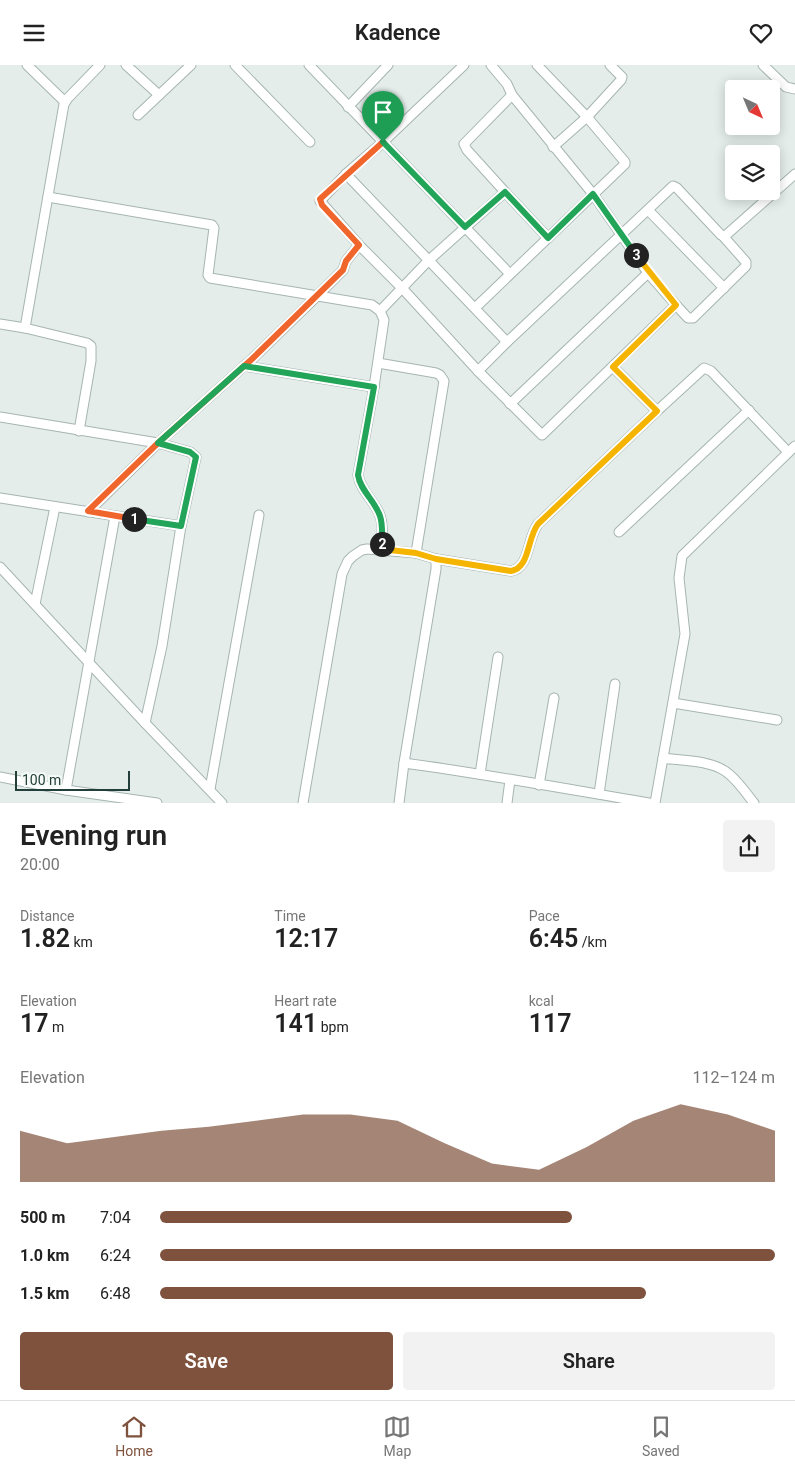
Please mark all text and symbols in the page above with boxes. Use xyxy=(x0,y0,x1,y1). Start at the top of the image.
icon: menu xyxy=(20,19,48,47)
icon: heart xyxy=(747,19,775,47)
text: Kadence xyxy=(355,20,440,45)
north arrow xyxy=(725,80,780,135)
map controls xyxy=(725,80,780,200)
pin xyxy=(362,91,404,142)
icon: arrive xyxy=(369,98,397,126)
button: layers xyxy=(725,145,780,200)
pin: 3 xyxy=(624,243,648,267)
text: 3 xyxy=(632,247,641,263)
pin: 1 xyxy=(122,507,146,531)
text: 1 xyxy=(130,511,139,527)
pin: 2 xyxy=(370,531,394,557)
text: 2 xyxy=(378,536,387,552)
scale bar xyxy=(15,767,130,791)
text: 100 m xyxy=(22,772,61,788)
text: Evening run xyxy=(20,819,167,852)
button: share xyxy=(723,820,775,872)
text: 20:00 xyxy=(20,855,60,874)
text: Distance xyxy=(20,908,75,924)
text: Time xyxy=(274,908,306,924)
text: Pace xyxy=(529,908,560,924)
text: 1.82 xyxy=(20,924,70,953)
text: 12:17 xyxy=(274,924,338,953)
text: 6:45 xyxy=(529,924,578,953)
text: km xyxy=(70,934,93,950)
text: /km xyxy=(578,934,607,950)
text: Elevation xyxy=(20,993,77,1009)
text: Heart rate xyxy=(274,993,337,1009)
text: kcal xyxy=(529,993,554,1009)
text: 17 xyxy=(20,1009,49,1038)
text: 141 xyxy=(274,1009,317,1038)
text: 117 xyxy=(529,1009,572,1038)
text: m xyxy=(49,1019,64,1035)
text: bpm xyxy=(317,1019,349,1035)
text: Elevation xyxy=(20,1068,85,1087)
text: 112–124 m xyxy=(693,1068,775,1087)
text: 500 m xyxy=(20,1208,65,1227)
text: 7:04 xyxy=(100,1208,131,1227)
text: 1.0 km xyxy=(20,1246,69,1265)
text: 6:24 xyxy=(100,1246,131,1265)
text: 1.5 km xyxy=(20,1284,69,1303)
text: 6:48 xyxy=(100,1284,131,1303)
button: Save xyxy=(20,1332,393,1390)
button: Share xyxy=(403,1332,775,1390)
tab: Home xyxy=(115,1413,153,1459)
tab: Map xyxy=(383,1413,411,1459)
tab: Saved xyxy=(642,1413,680,1459)

